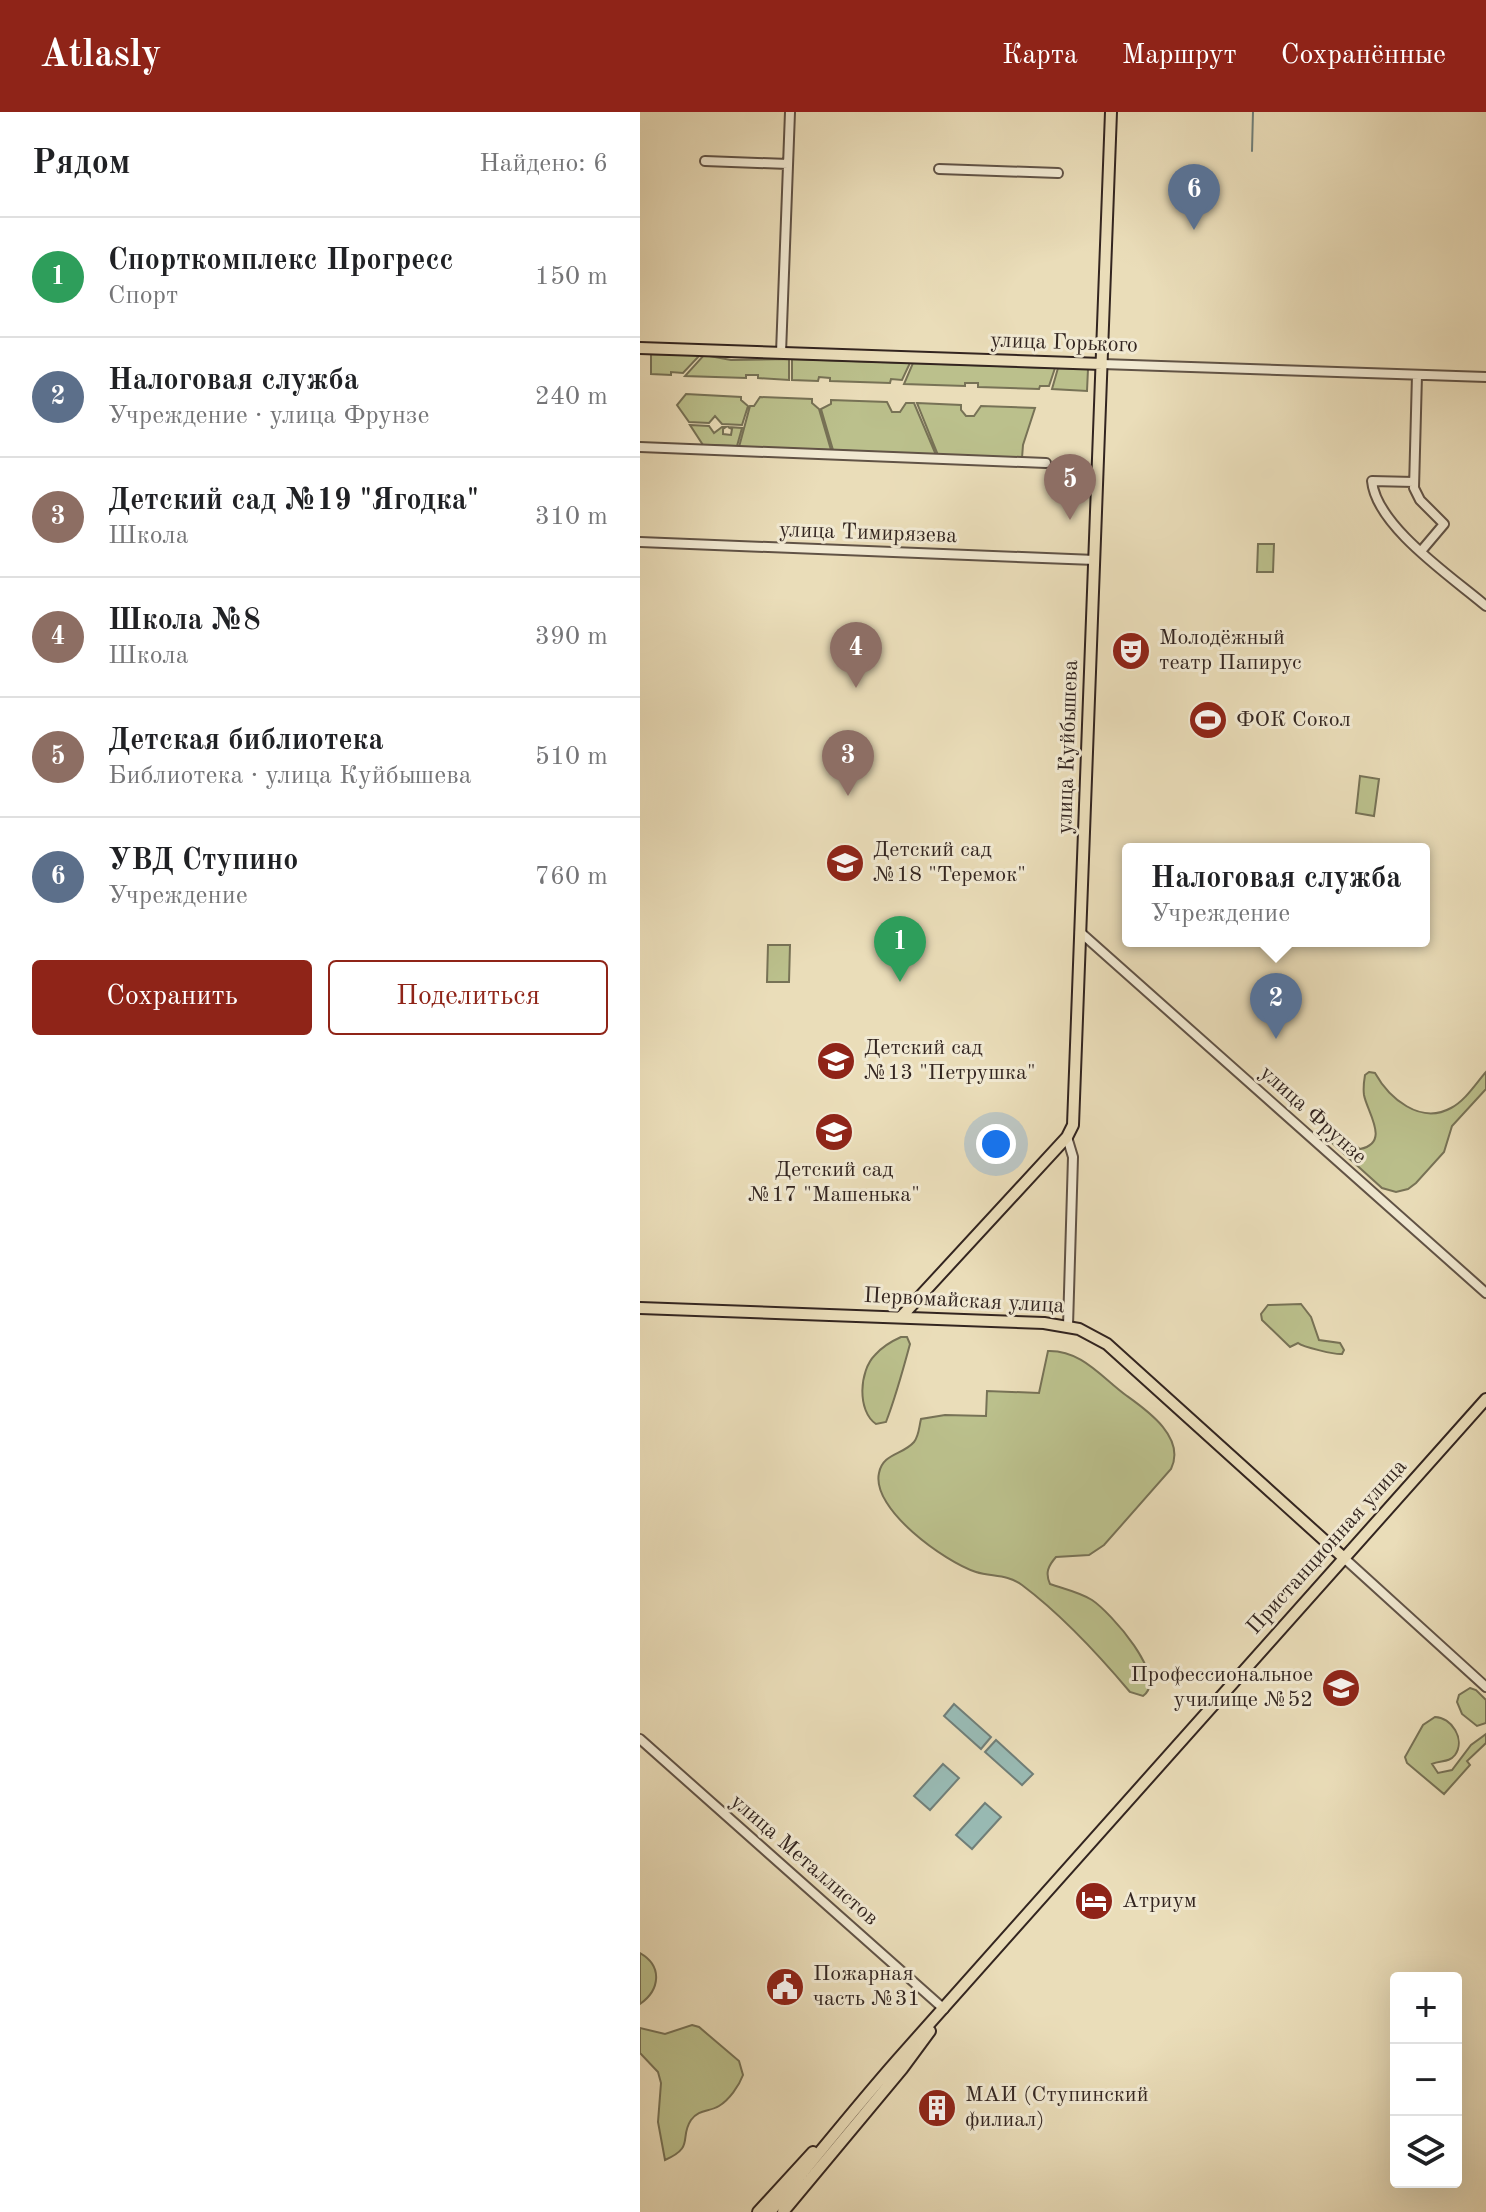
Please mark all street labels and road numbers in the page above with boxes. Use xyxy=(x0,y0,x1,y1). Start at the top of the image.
street label: улица Горького xyxy=(990,329,1138,357)
street label: улица Тимирязева xyxy=(778,519,958,547)
street label: улица Куйбышева xyxy=(1054,659,1082,835)
street label: улица Фрунзе xyxy=(1255,1062,1371,1168)
street label: Первомайская улица xyxy=(863,1285,1065,1317)
street label: Пристанционная улица xyxy=(1243,1455,1411,1639)
street label: улица Металлистов xyxy=(726,1790,882,1930)

